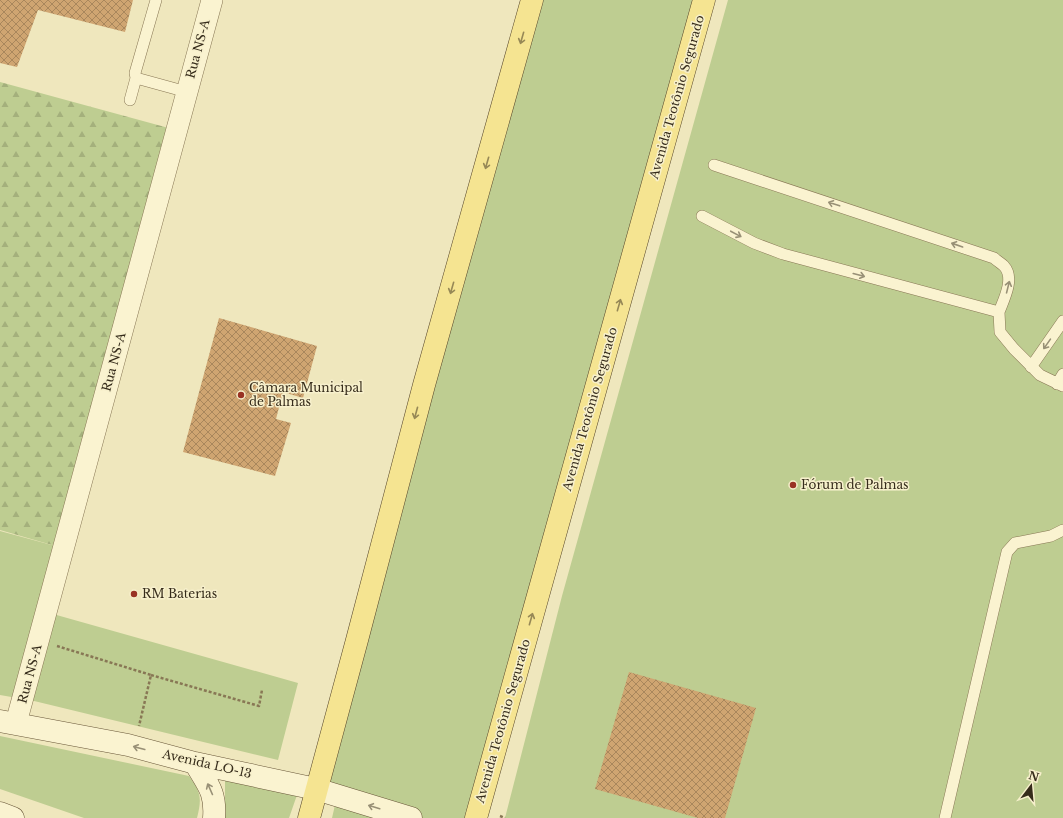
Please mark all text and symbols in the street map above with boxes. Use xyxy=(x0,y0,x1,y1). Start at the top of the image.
street label: Avenida Teotônio Segurado xyxy=(646,13,707,182)
street label: Rua NS-A xyxy=(182,17,213,80)
one-way arrow xyxy=(517,31,525,44)
one-way arrow xyxy=(482,156,490,169)
one-way arrow xyxy=(827,200,840,207)
one-way arrow xyxy=(730,231,742,238)
one-way arrow xyxy=(951,241,963,249)
one-way arrow xyxy=(853,271,866,279)
one-way arrow xyxy=(1004,280,1012,293)
one-way arrow xyxy=(447,281,455,294)
one-way arrow xyxy=(616,298,623,311)
street label: Avenida Teotônio Segurado xyxy=(559,325,620,494)
street label: Rua NS-A xyxy=(98,330,129,393)
one-way arrow xyxy=(1043,338,1051,349)
place label: Câmara Municipal de Palmas xyxy=(249,380,363,409)
marker: Câmara Municipal de Palmas xyxy=(236,390,246,400)
one-way arrow xyxy=(412,406,420,419)
place label: Fórum de Palmas xyxy=(801,477,909,492)
marker: Fórum de Palmas xyxy=(788,480,798,490)
place label: RM Baterias xyxy=(142,586,217,601)
marker: RM Baterias xyxy=(129,589,139,599)
one-way arrow xyxy=(528,612,536,625)
street label: Avenida Teotônio Segurado xyxy=(472,637,533,806)
street label: Rua NS-A xyxy=(14,642,45,705)
one-way arrow xyxy=(133,744,146,751)
street label: Avenida LO-13 xyxy=(160,746,253,781)
north arrow xyxy=(1011,766,1051,806)
text: N xyxy=(1027,768,1041,785)
one-way arrow xyxy=(206,783,213,795)
one-way arrow xyxy=(368,803,381,810)

